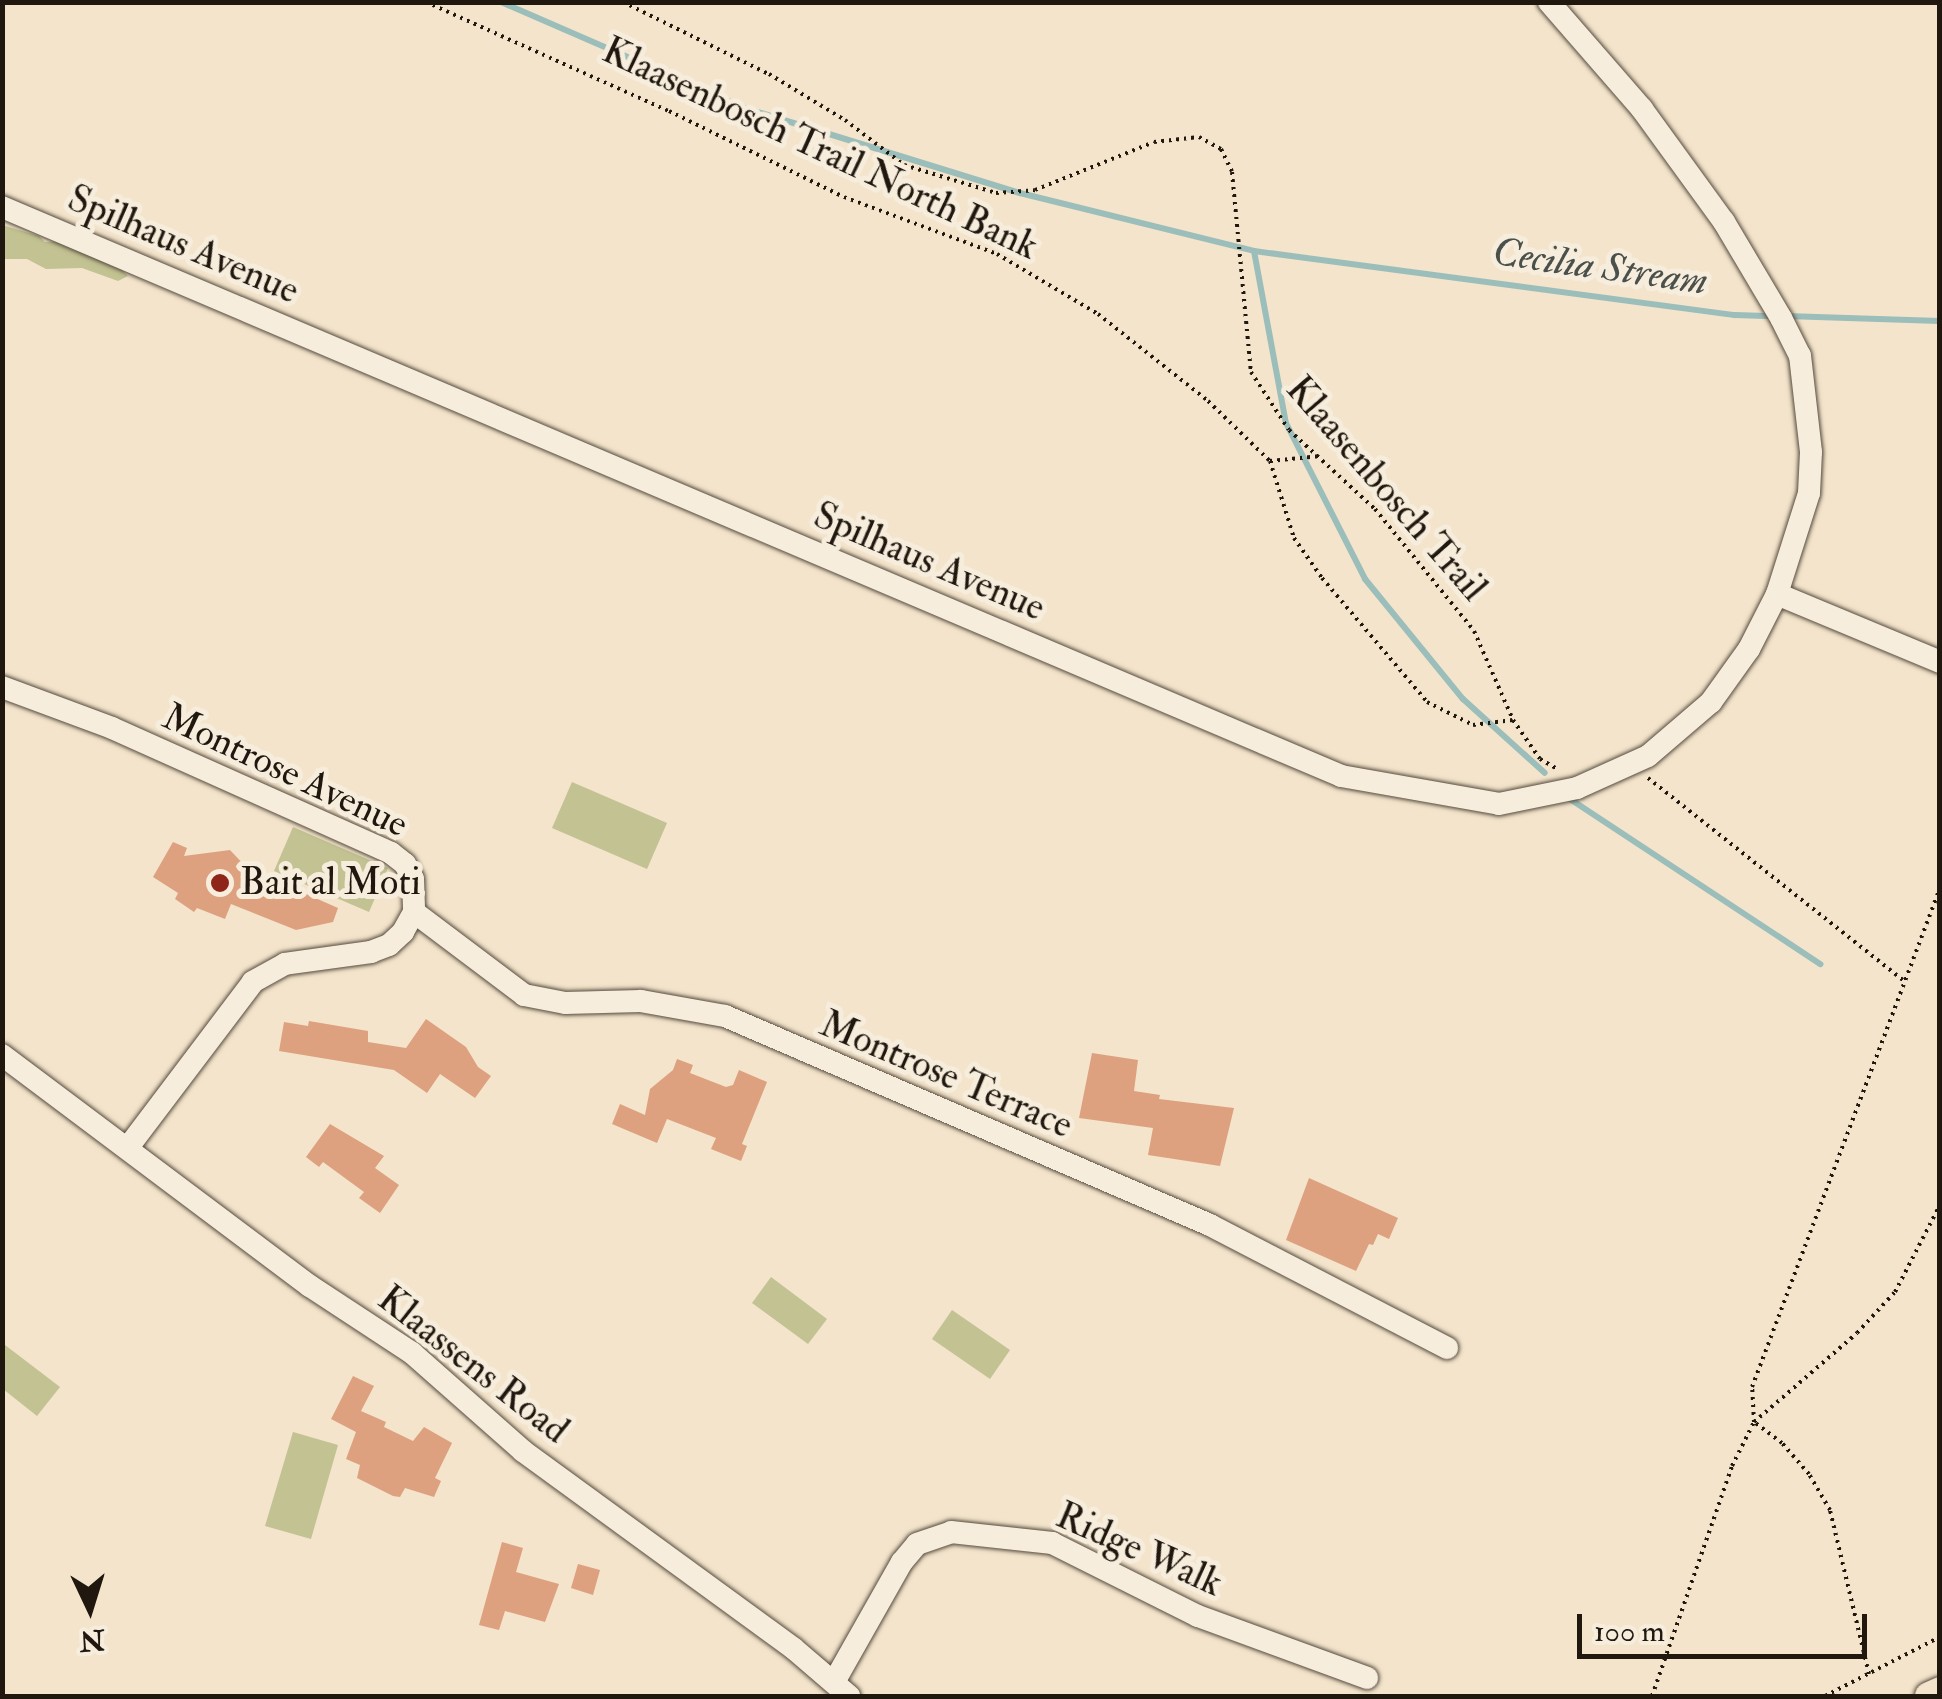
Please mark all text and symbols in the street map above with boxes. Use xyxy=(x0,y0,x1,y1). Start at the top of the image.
street label: Klaasenbosch Trail North Bank xyxy=(595,28,1045,270)
street label: Spilhaus Avenue xyxy=(61,176,305,314)
water label: Cecilia Stream xyxy=(1489,228,1711,306)
street label: Klaasenbosch Trail xyxy=(1276,367,1496,611)
street label: Spilhaus Avenue xyxy=(807,493,1051,631)
street label: Montrose Avenue xyxy=(155,694,415,848)
place label: Bait al Moti xyxy=(240,860,421,906)
marker: Bait al Moti xyxy=(209,872,231,894)
street label: Montrose Terrace xyxy=(813,1001,1079,1149)
street label: Klaassens Road xyxy=(369,1276,577,1454)
street label: Ridge Walk xyxy=(1049,1493,1229,1607)
north arrow xyxy=(40,1559,140,1659)
scale bar xyxy=(1582,1594,1872,1656)
text: 100 m xyxy=(1594,1613,1665,1650)
text: N xyxy=(78,1621,106,1658)

